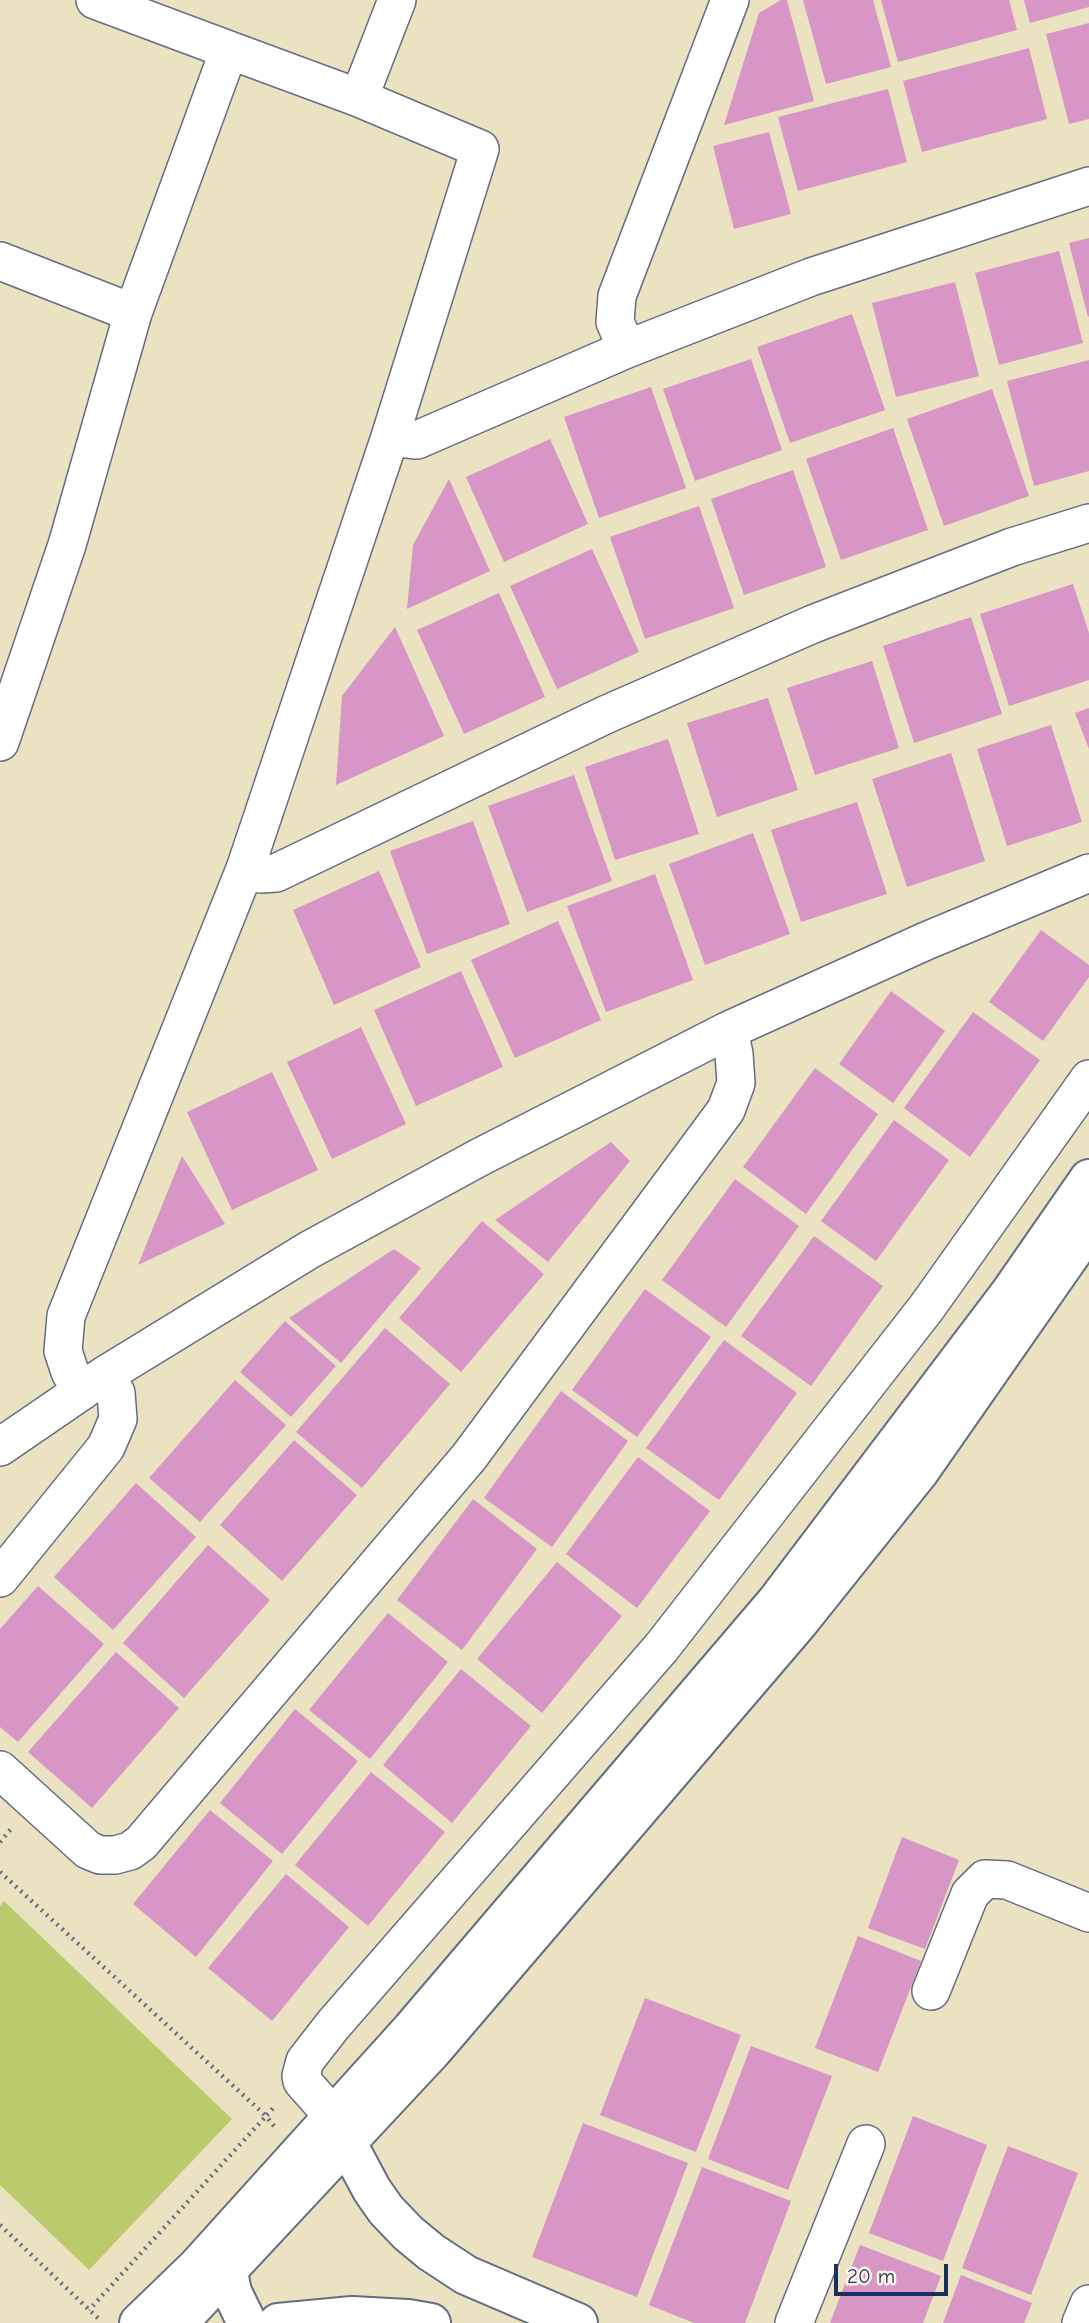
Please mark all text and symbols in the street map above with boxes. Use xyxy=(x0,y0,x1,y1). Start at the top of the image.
scale bar xyxy=(837,2250,951,2294)
text: 20 m xyxy=(847,2264,895,2288)

